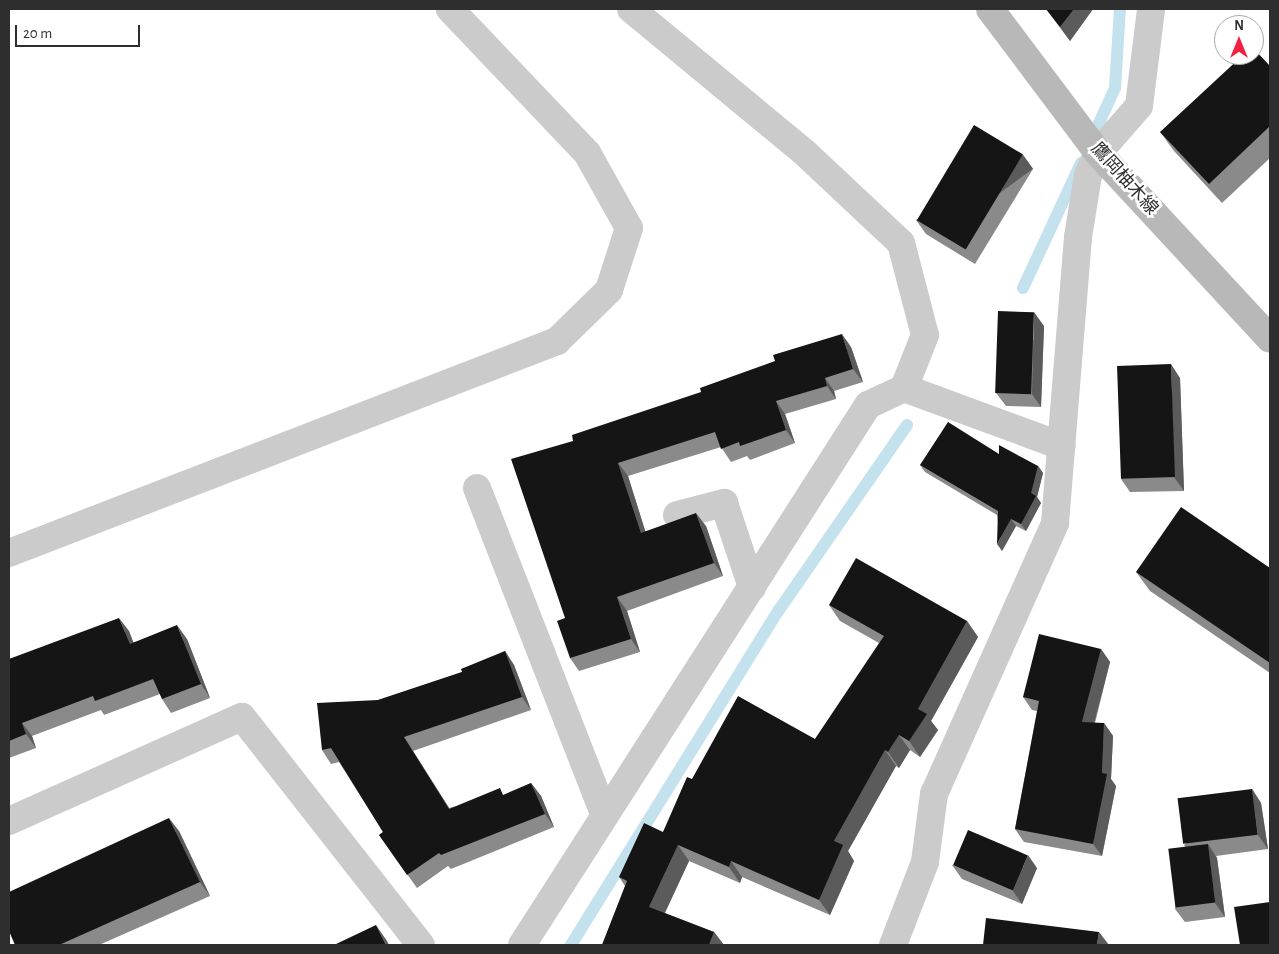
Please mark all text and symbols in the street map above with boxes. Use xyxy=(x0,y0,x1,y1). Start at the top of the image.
scale bar xyxy=(18,15,142,47)
north arrow xyxy=(1214,15,1264,65)
text: N xyxy=(1234,19,1244,33)
text: 20 m xyxy=(23,26,52,41)
street label: 鷹岡柚木線 xyxy=(1086,138,1162,220)

